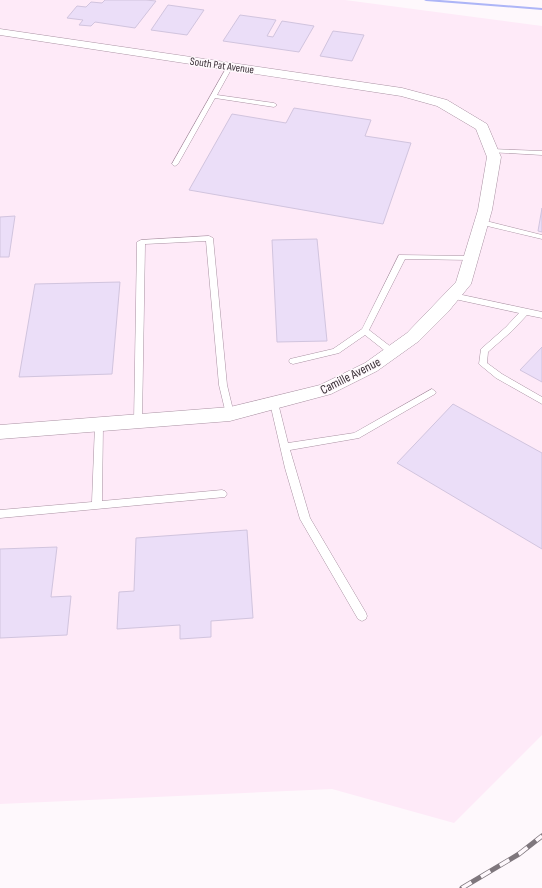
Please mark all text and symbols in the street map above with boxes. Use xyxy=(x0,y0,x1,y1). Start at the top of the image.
street label: South Pat Avenue xyxy=(189,55,255,76)
street label: Camille Avenue xyxy=(318,354,383,398)

